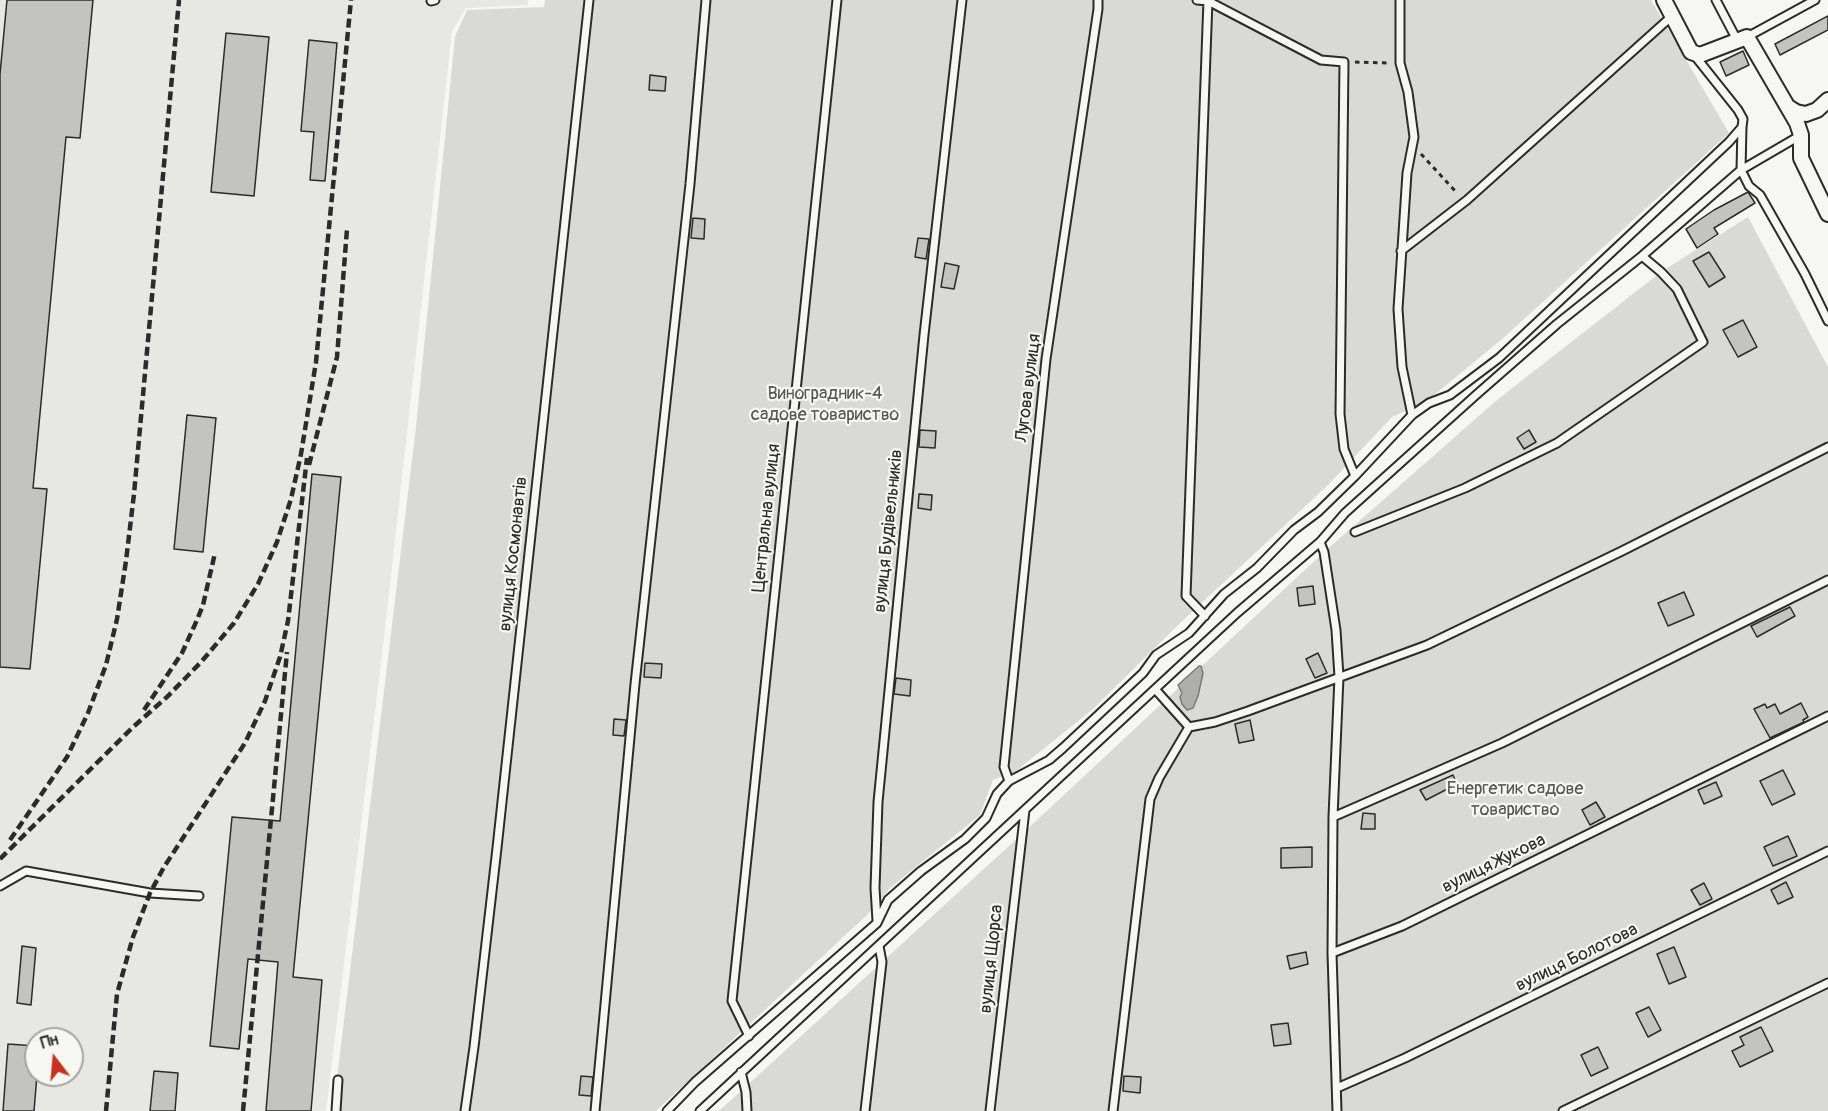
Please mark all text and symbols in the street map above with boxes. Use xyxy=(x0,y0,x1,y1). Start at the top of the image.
street label: Лугова вулиця xyxy=(1012,332,1046,444)
park label: Виноградник-4 садове товариство xyxy=(751,383,899,426)
street label: Центральна вулиця xyxy=(748,443,786,593)
street label: вулиця Будівельників xyxy=(870,448,908,614)
street label: вулиця Космонавтів xyxy=(495,475,533,633)
park label: Енергетик садове товариство xyxy=(1447,778,1583,820)
street label: вулиця Жукова xyxy=(1439,830,1549,898)
street label: вулиця Щорса xyxy=(976,903,1008,1015)
street label: вулиця Болотова xyxy=(1512,919,1642,997)
north arrow xyxy=(24,1027,84,1087)
text: Пн xyxy=(38,1030,61,1054)

